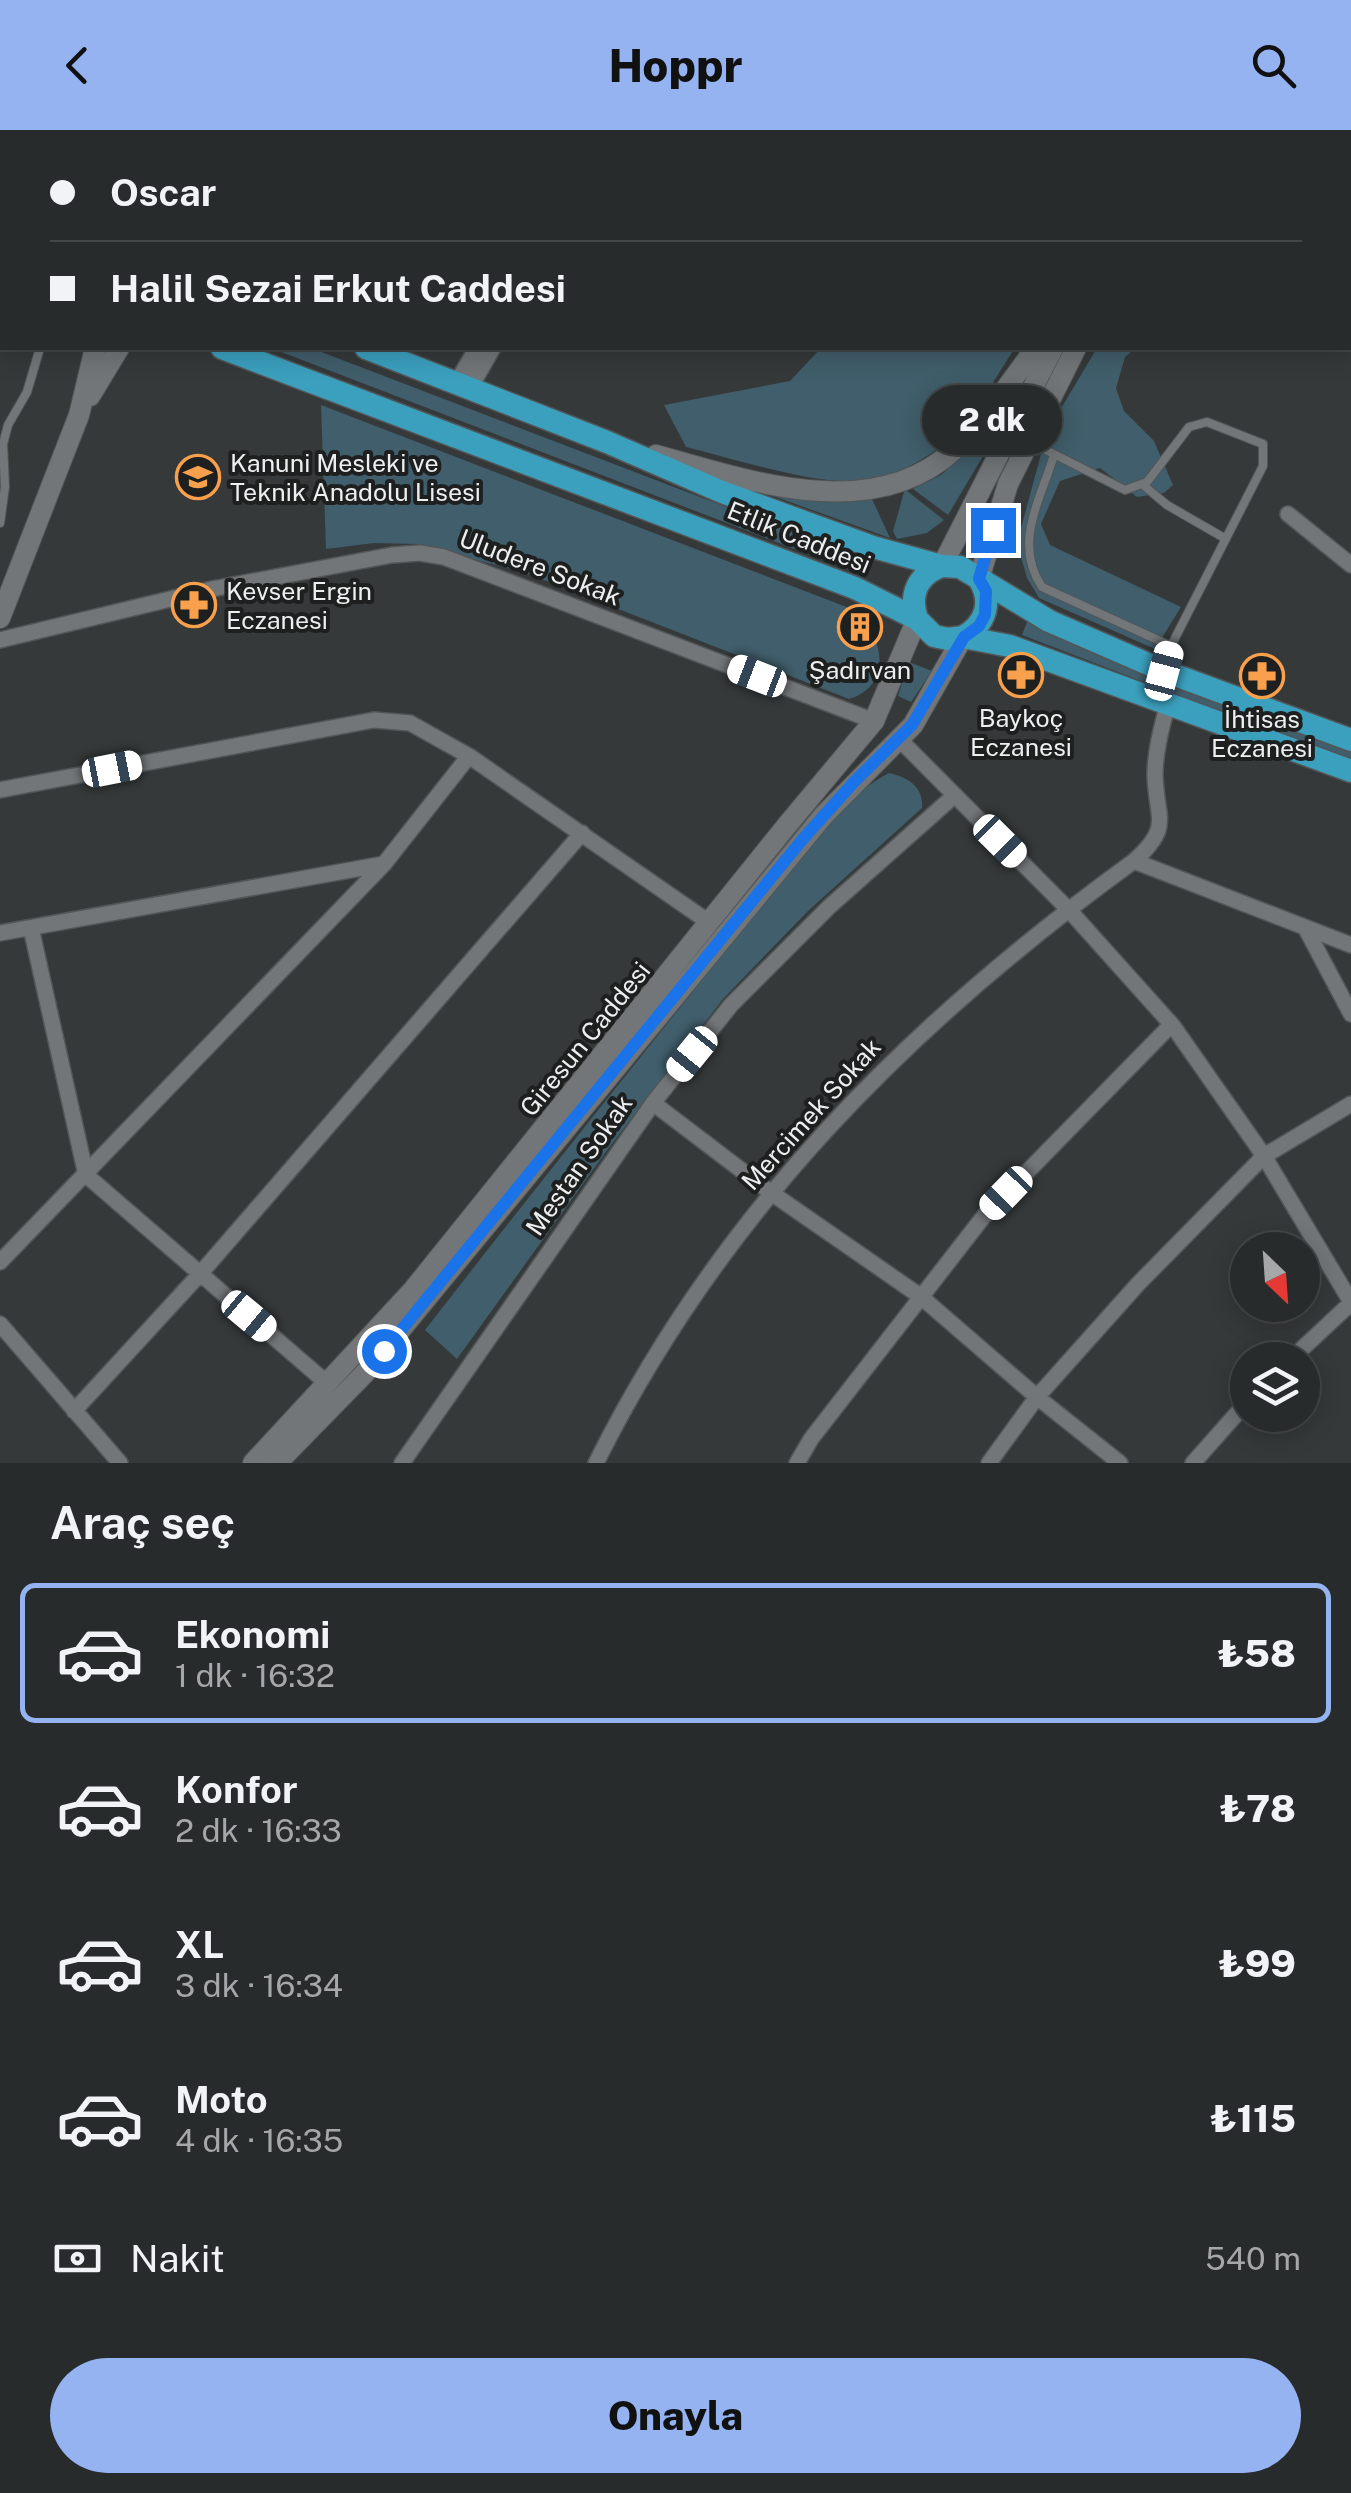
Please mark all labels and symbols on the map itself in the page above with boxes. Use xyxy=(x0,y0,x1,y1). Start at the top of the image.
callout: 2 dk xyxy=(923,385,1063,455)
place label: Kanuni Mesleki ve Teknik Anadolu Lisesi xyxy=(230,448,481,507)
school or university icon: Kanuni Mesleki ve Teknik Anadolu Lisesi xyxy=(175,454,221,500)
street label: Etlik Caddesi xyxy=(723,495,875,579)
route end xyxy=(971,508,1016,553)
street label: Uludere Sokak xyxy=(455,522,625,612)
place label: Kevser Ergin Eczanesi xyxy=(226,576,372,635)
pharmacy icon: Kevser Ergin Eczanesi xyxy=(171,582,217,628)
building icon: Şadırvan xyxy=(837,604,883,650)
car xyxy=(1142,638,1186,704)
car xyxy=(724,651,790,701)
pharmacy icon: Baykoç Eczanesi xyxy=(998,652,1044,698)
pharmacy icon: İhtisas Eczanesi xyxy=(1239,653,1285,699)
place label: Şadırvan xyxy=(809,655,911,685)
place label: Baykoç Eczanesi xyxy=(970,703,1072,762)
place label: İhtisas Eczanesi xyxy=(1211,704,1313,763)
car xyxy=(80,749,144,789)
car xyxy=(968,809,1032,873)
street label: Giresun Caddesi xyxy=(514,956,656,1122)
car xyxy=(661,1021,723,1087)
street label: Mercimek Sokak xyxy=(735,1032,887,1196)
street label: Mestan Sokak xyxy=(519,1089,639,1241)
car xyxy=(974,1161,1038,1225)
north arrow xyxy=(1230,1232,1320,1322)
car xyxy=(216,1285,282,1347)
route start xyxy=(362,1329,407,1374)

